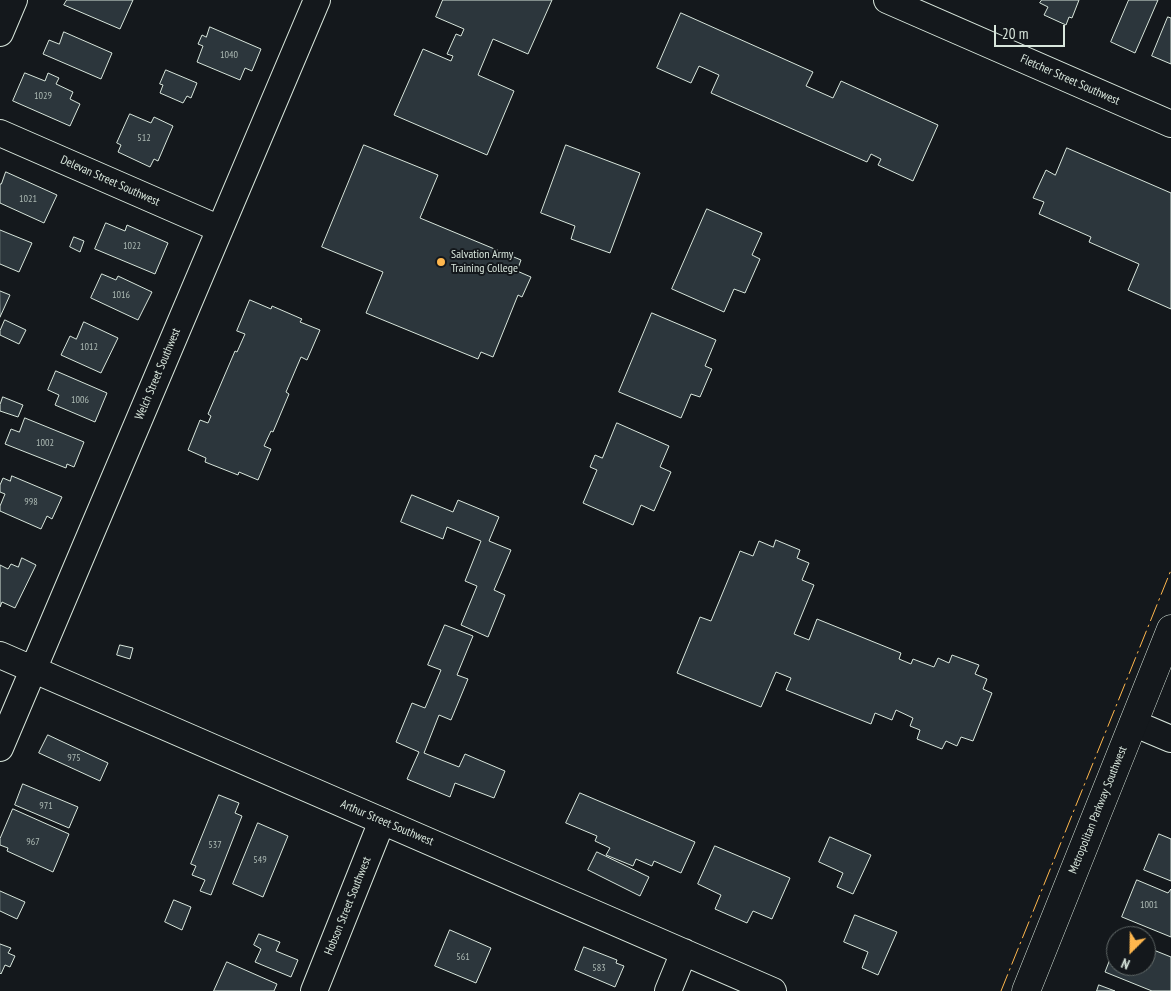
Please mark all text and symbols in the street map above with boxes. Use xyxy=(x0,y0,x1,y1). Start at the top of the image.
scale bar xyxy=(996,15,1067,47)
text: 20 m xyxy=(1002,24,1028,43)
house number: 1040 xyxy=(220,49,238,61)
street label: Fletcher Street Southwest xyxy=(1018,52,1122,108)
house number: 1029 xyxy=(34,90,52,102)
house number: 512 xyxy=(137,132,151,144)
street label: Delevan Street Southwest xyxy=(58,153,162,209)
house number: 1021 xyxy=(19,193,37,205)
house number: 1022 xyxy=(123,240,141,252)
place label: Salvation Army Training College xyxy=(451,248,518,276)
marker: Salvation Army Training College xyxy=(435,256,447,268)
house number: 1016 xyxy=(112,289,130,301)
street label: Welch Street Southwest xyxy=(132,326,184,422)
house number: 1012 xyxy=(80,341,98,353)
house number: 1006 xyxy=(71,394,89,406)
house number: 1002 xyxy=(36,437,54,449)
house number: 998 xyxy=(24,496,38,508)
street label: Metropolitan Parkway Southwest xyxy=(1066,744,1130,876)
house number: 975 xyxy=(67,752,81,764)
street label: Arthur Street Southwest xyxy=(338,797,436,849)
house number: 971 xyxy=(39,800,53,812)
house number: 967 xyxy=(26,836,40,848)
house number: 537 xyxy=(208,839,222,851)
house number: 549 xyxy=(253,854,267,866)
street label: Hobson Street Southwest xyxy=(322,855,374,957)
house number: 1001 xyxy=(1140,899,1158,911)
north arrow xyxy=(1106,926,1156,976)
house number: 561 xyxy=(456,951,470,963)
text: N xyxy=(1119,954,1133,974)
house number: 583 xyxy=(592,962,606,974)

